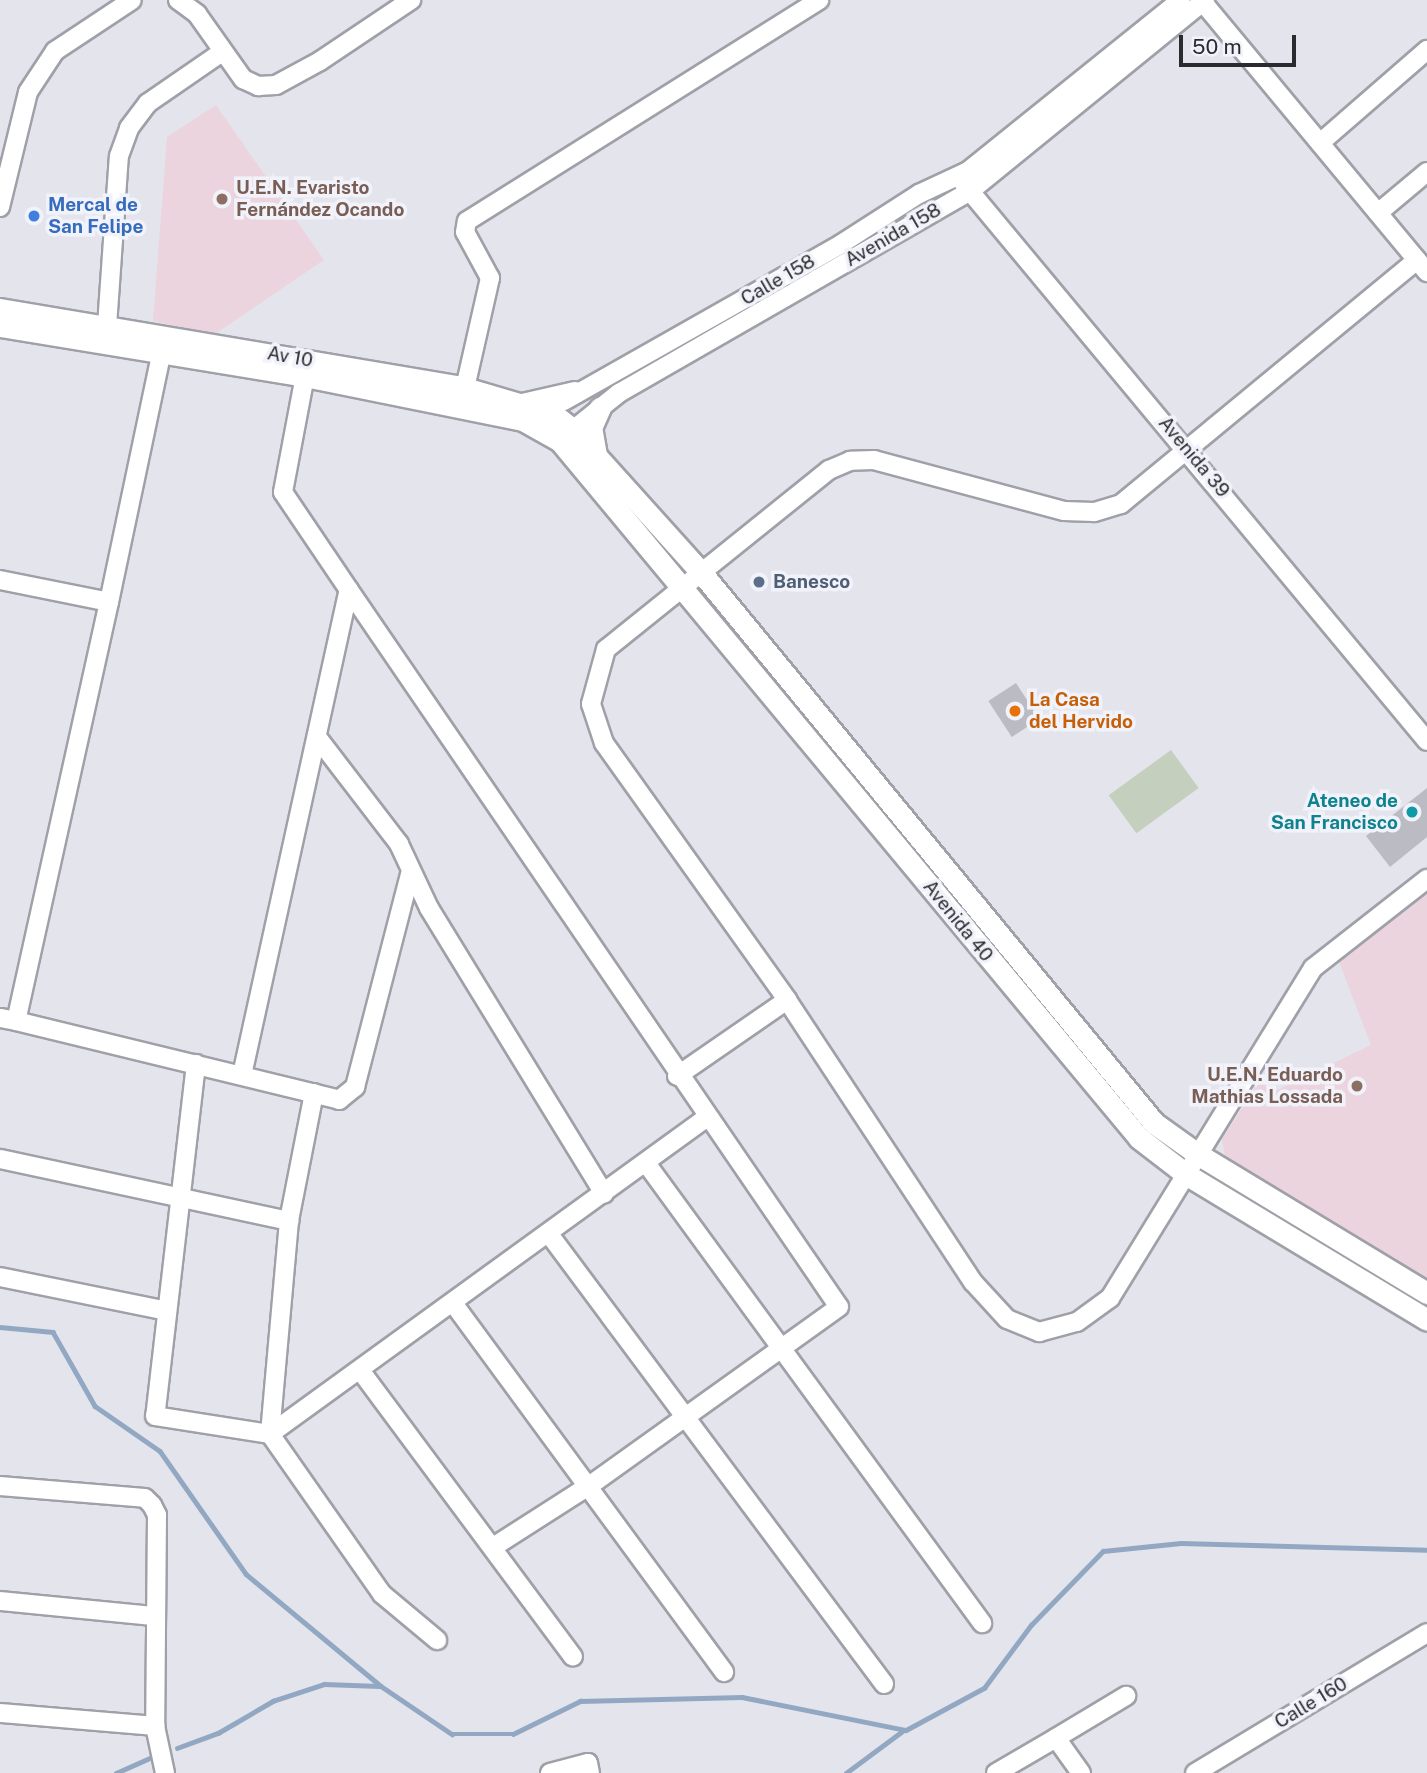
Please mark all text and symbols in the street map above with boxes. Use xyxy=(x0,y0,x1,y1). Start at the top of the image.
scale bar xyxy=(1182,21,1299,65)
text: 50 m xyxy=(1192,34,1242,59)
place label: U.E.N. Evaristo Fernández Ocando xyxy=(236,177,404,221)
marker: U.E.N. Evaristo Fernández Ocando xyxy=(214,191,230,207)
place label: Mercal de San Felipe xyxy=(48,194,143,238)
street label: Avenida 158 xyxy=(841,198,945,272)
marker: Mercal de San Felipe xyxy=(26,208,42,224)
street label: Calle 158 xyxy=(737,250,819,310)
street label: Av 10 xyxy=(265,342,315,372)
street label: Avenida 39 xyxy=(1154,412,1234,502)
place label: Banesco xyxy=(773,571,850,593)
marker: Banesco xyxy=(751,574,767,590)
place label: La Casa del Hervido xyxy=(1029,689,1133,733)
marker: La Casa del Hervido xyxy=(1007,703,1023,719)
place label: Ateneo de San Francisco xyxy=(1271,790,1398,834)
marker: Ateneo de San Francisco xyxy=(1404,804,1420,820)
street label: Avenida 40 xyxy=(918,876,998,966)
place label: U.E.N. Eduardo Mathias Lossada xyxy=(1191,1064,1343,1108)
marker: U.E.N. Eduardo Mathias Lossada xyxy=(1349,1078,1365,1094)
street label: Calle 160 xyxy=(1271,1672,1351,1734)

